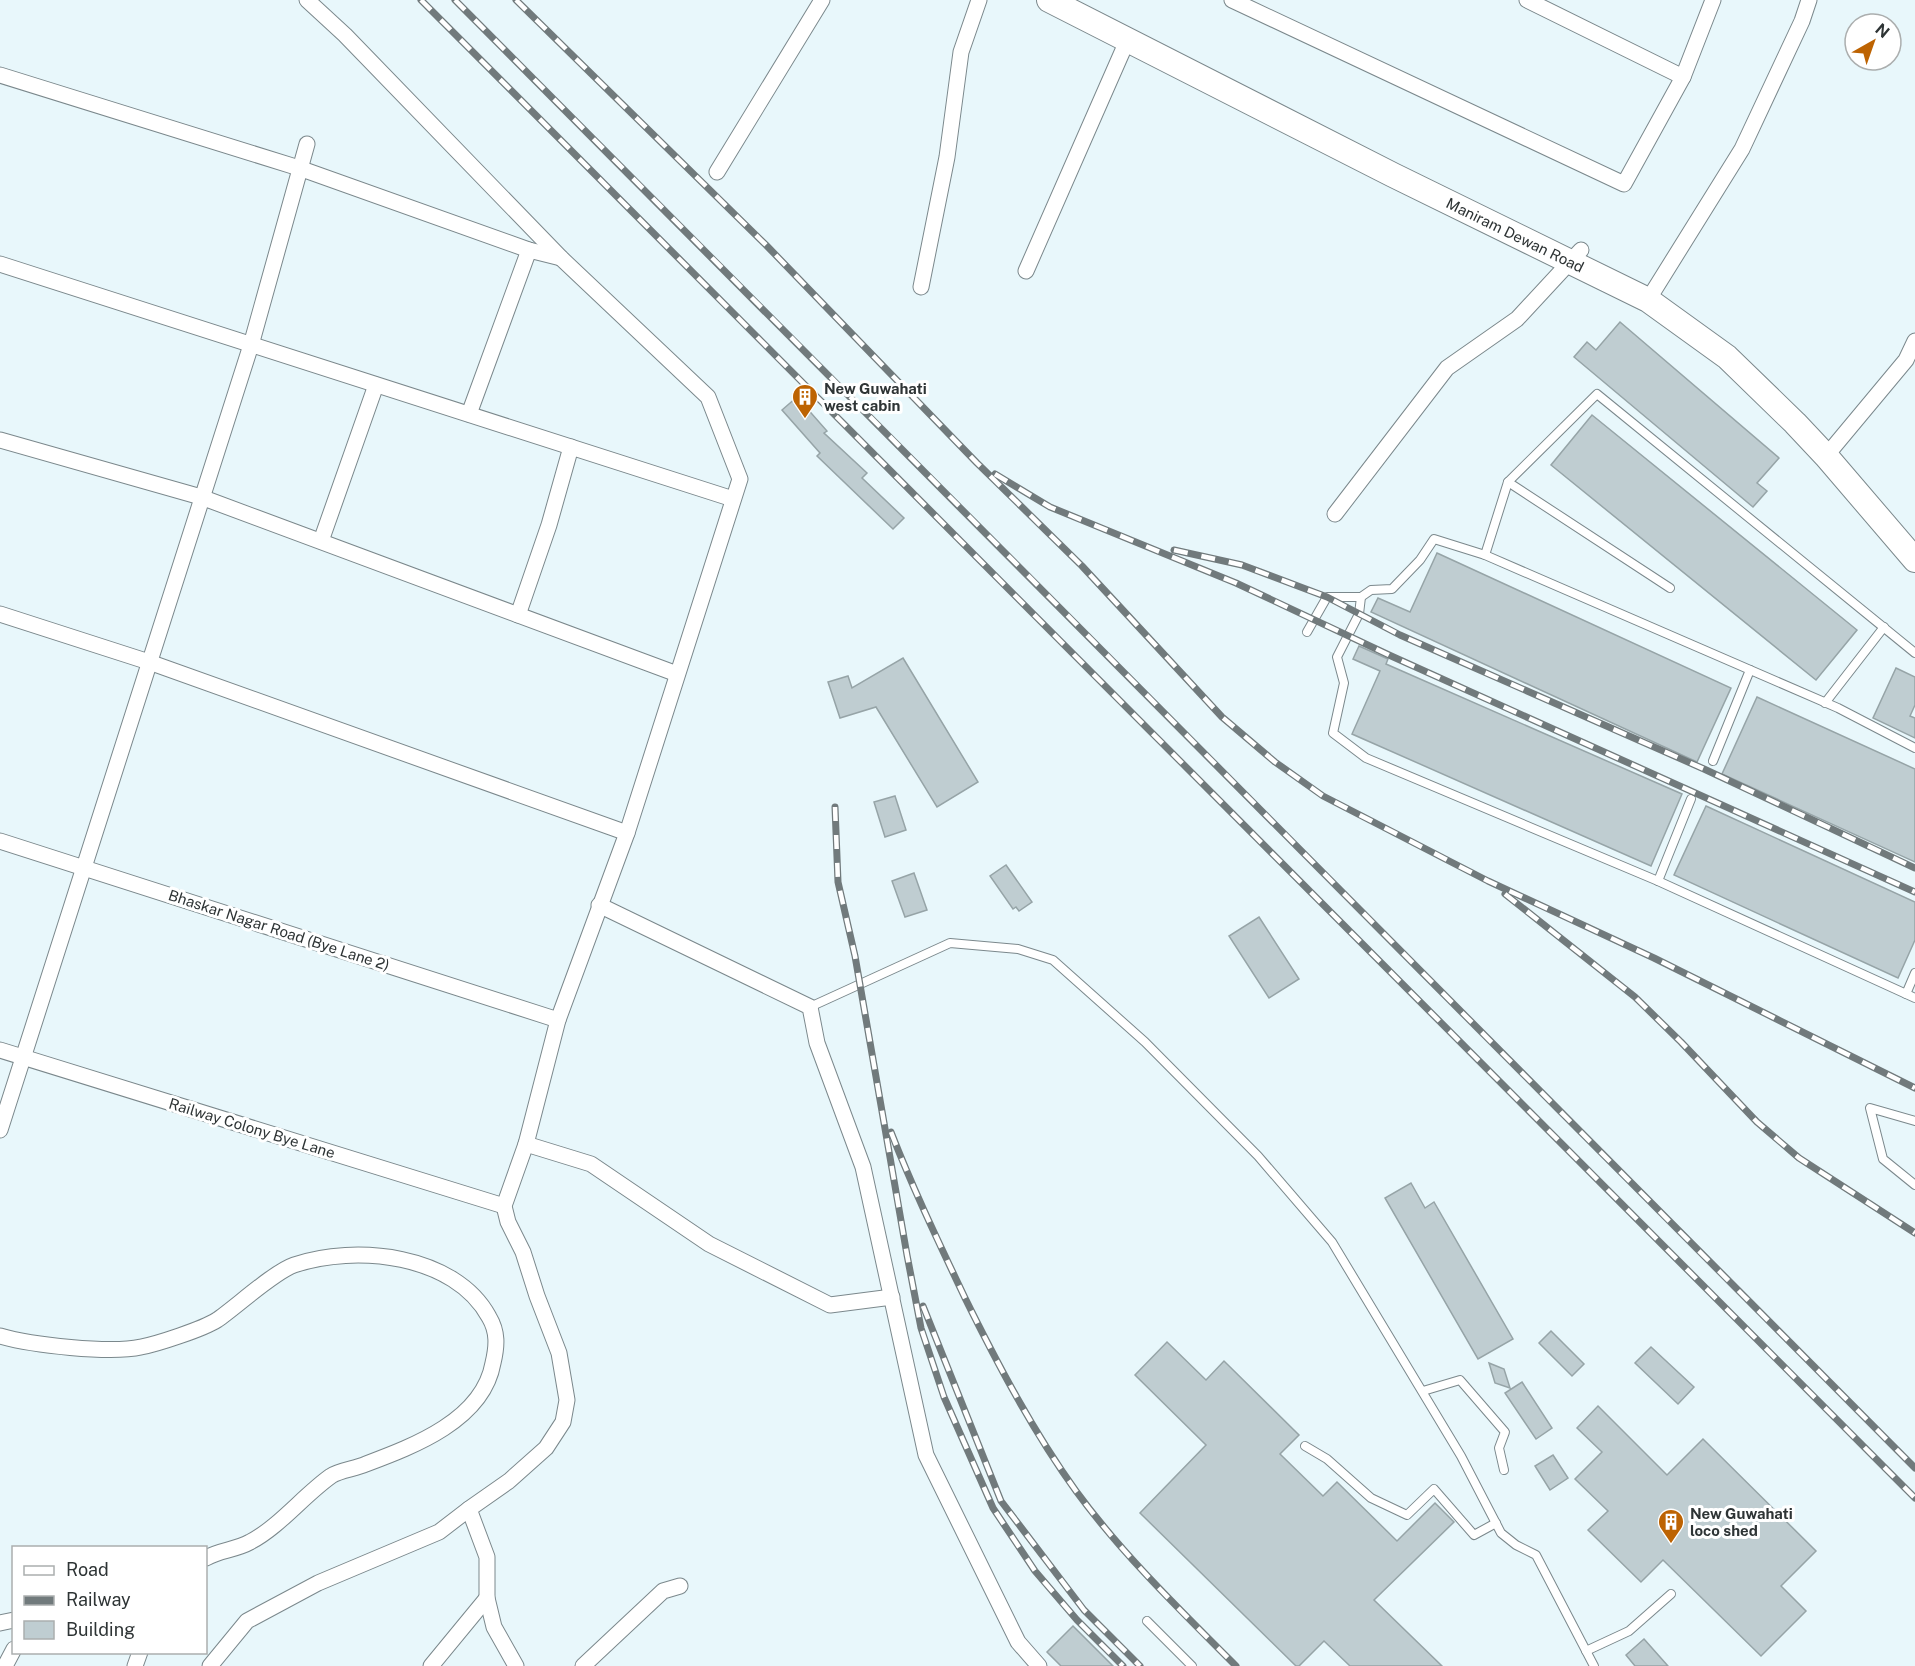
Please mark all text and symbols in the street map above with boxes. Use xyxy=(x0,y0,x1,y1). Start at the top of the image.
north arrow xyxy=(1843,12,1903,72)
text: N xyxy=(1871,20,1893,42)
street label: Maniram Dewan Road xyxy=(1443,194,1587,276)
place label: New Guwahati west cabin xyxy=(824,380,927,414)
building icon: New Guwahati west cabin xyxy=(790,382,820,420)
street label: Bhaskar Nagar Road (Bye Lane 2) xyxy=(166,886,392,974)
street label: Railway Colony Bye Lane xyxy=(167,1095,337,1161)
place label: New Guwahati loco shed xyxy=(1690,1505,1793,1539)
building icon: New Guwahati loco shed xyxy=(1656,1507,1686,1545)
legend xyxy=(12,1546,207,1654)
text: Road xyxy=(66,1559,109,1580)
text: Railway xyxy=(66,1589,131,1610)
text: Building xyxy=(66,1619,135,1640)

